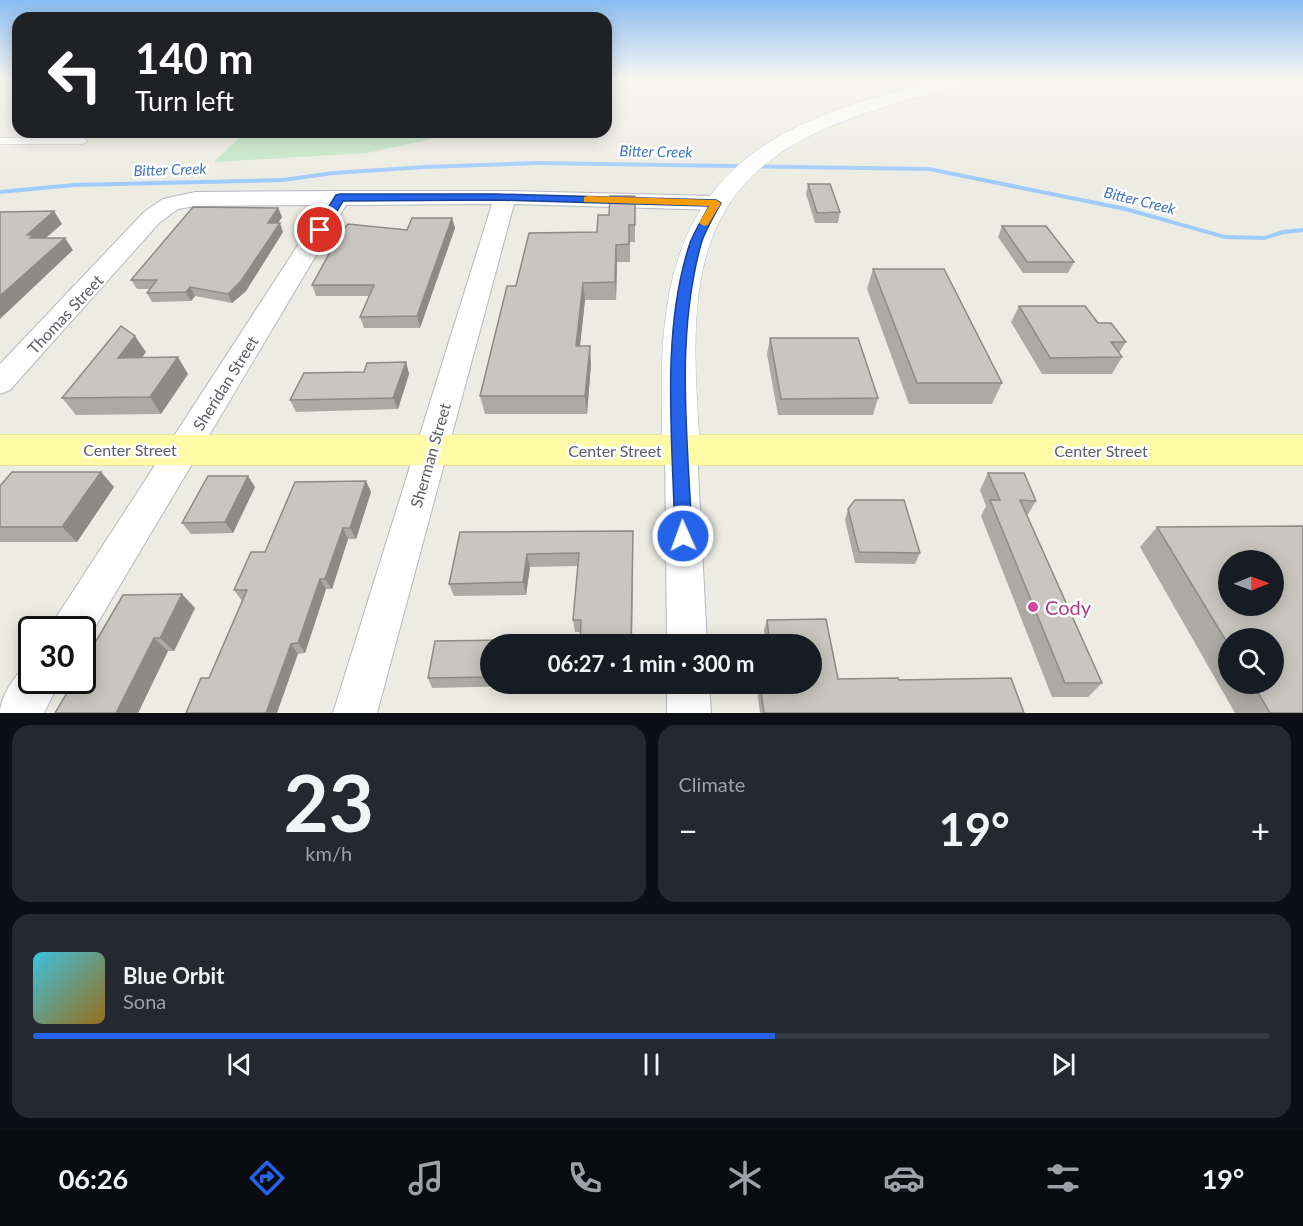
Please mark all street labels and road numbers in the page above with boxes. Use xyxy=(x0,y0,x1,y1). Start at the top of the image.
street label: Thomas Street xyxy=(23,270,107,358)
street label: Sheridan Street xyxy=(188,332,262,434)
street label: Sherman Street xyxy=(406,400,454,510)
street label: Center Street xyxy=(83,440,177,459)
street label: Center Street xyxy=(568,441,662,460)
street label: Center Street xyxy=(1054,441,1148,460)

